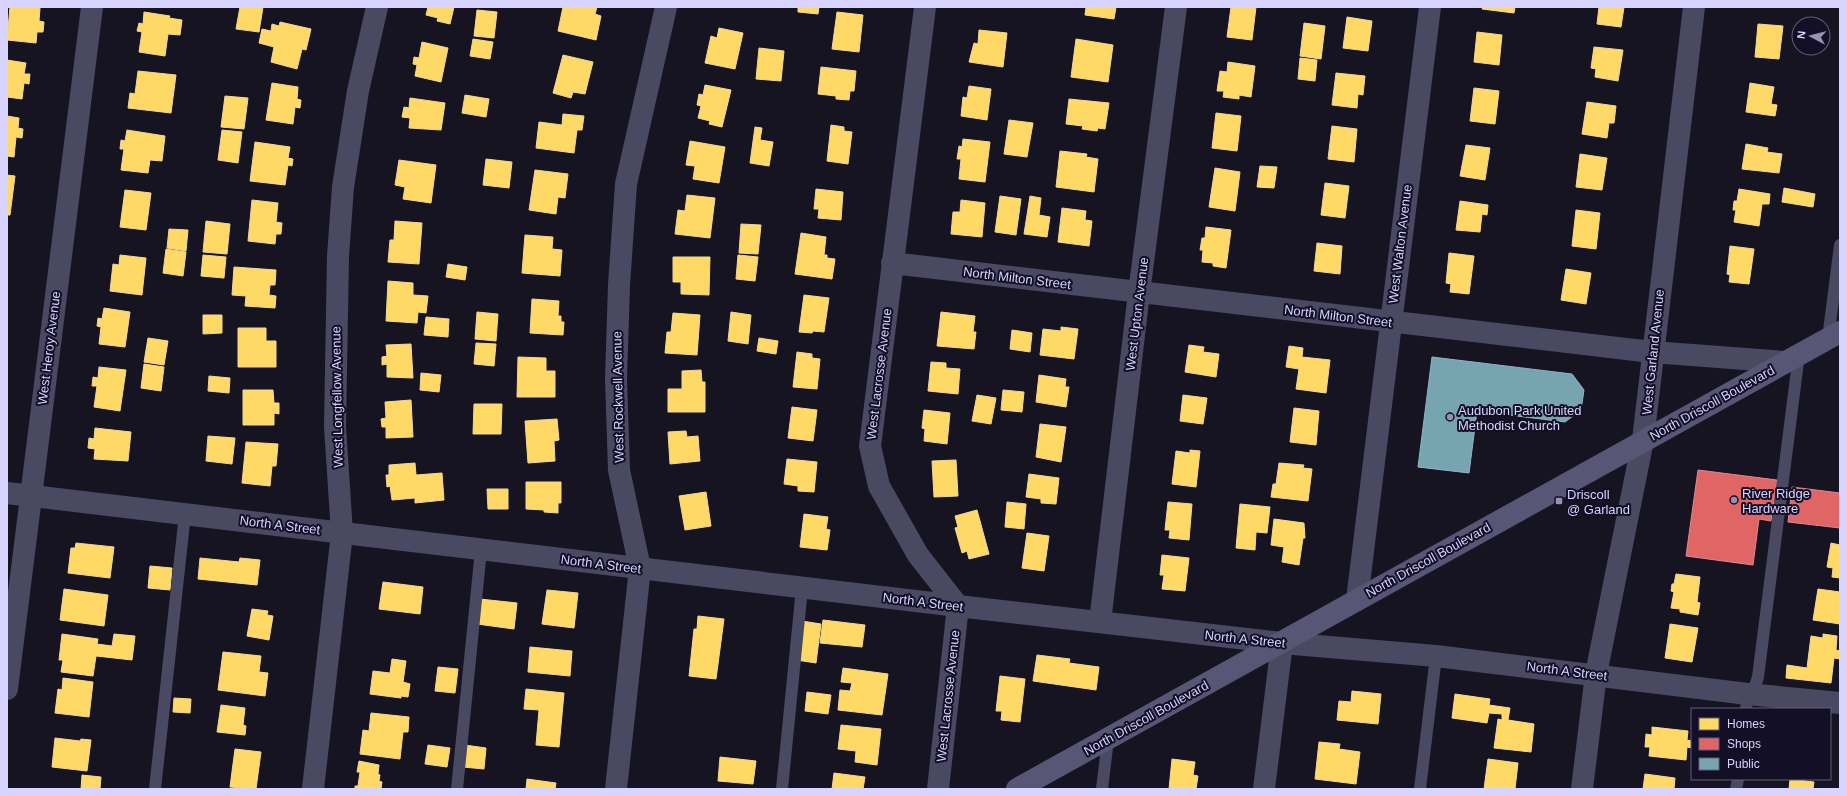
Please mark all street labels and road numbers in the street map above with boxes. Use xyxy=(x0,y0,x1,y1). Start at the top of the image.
street label: West Walton Avenue xyxy=(1385,184,1415,304)
street label: West Upton Avenue xyxy=(1123,256,1151,372)
street label: North Milton Street xyxy=(962,264,1072,292)
street label: West Garland Avenue xyxy=(1639,289,1667,415)
street label: West Heroy Avenue xyxy=(35,290,63,406)
street label: North Milton Street xyxy=(1283,302,1393,330)
street label: West Lacrosse Avenue xyxy=(863,307,895,441)
street label: West Longfellow Avenue xyxy=(328,326,346,468)
street label: West Rockwell Avenue xyxy=(609,331,627,463)
street label: North Driscoll Boulevard xyxy=(1647,362,1777,444)
street label: North A Street xyxy=(239,513,321,537)
street label: North Driscoll Boulevard xyxy=(1363,519,1493,601)
street label: North A Street xyxy=(560,552,642,576)
street label: North A Street xyxy=(882,590,964,614)
street label: North A Street xyxy=(1204,627,1286,651)
street label: West Lacrosse Avenue xyxy=(934,629,962,763)
street label: North A Street xyxy=(1526,659,1608,683)
street label: North Driscoll Boulevard xyxy=(1081,677,1211,759)

